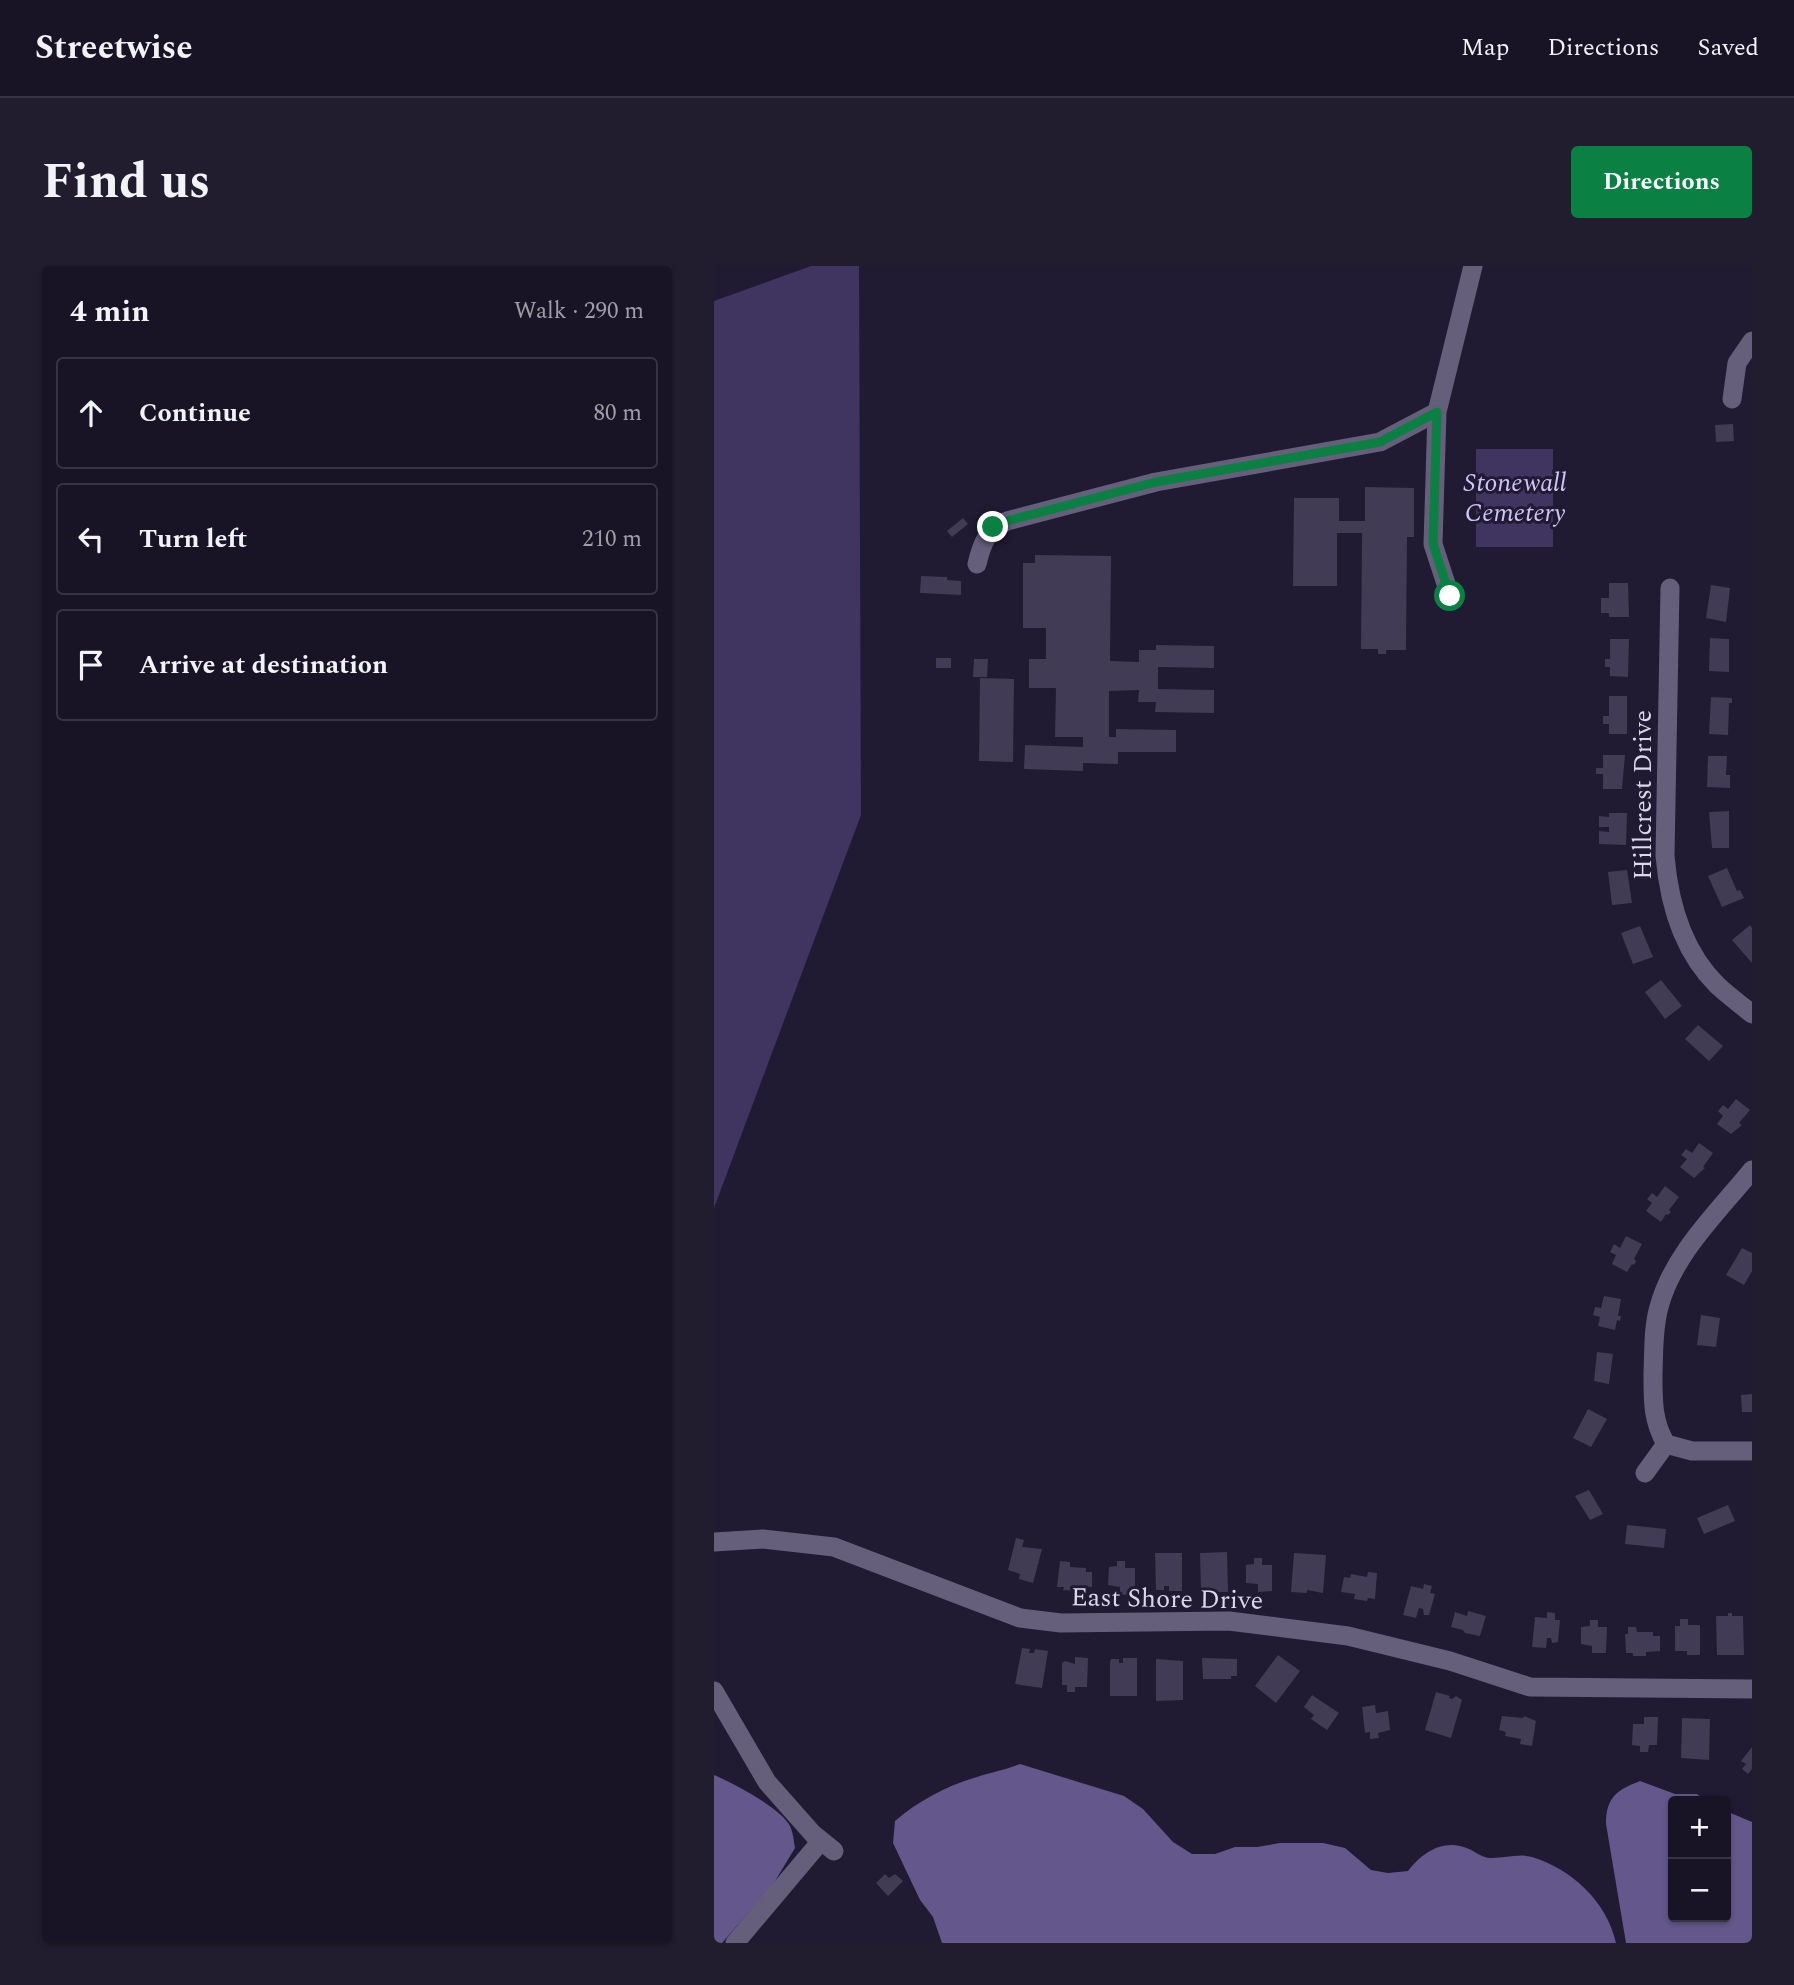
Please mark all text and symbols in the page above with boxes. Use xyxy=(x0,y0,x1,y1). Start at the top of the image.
text: Streetwise xyxy=(35,23,193,73)
text: Map xyxy=(1461,30,1509,66)
text: Directions xyxy=(1547,30,1659,66)
text: Saved xyxy=(1697,30,1759,66)
text: Find us xyxy=(42,145,210,220)
button: Directions xyxy=(1571,146,1752,218)
text: 4 min xyxy=(70,289,150,335)
text: Walk · 290 m xyxy=(514,294,644,329)
text: Continue xyxy=(139,393,251,433)
icon: ahead xyxy=(72,394,110,432)
text: 80 m xyxy=(593,396,642,431)
park label: Stonewall Cemetery xyxy=(1463,463,1567,533)
route end xyxy=(977,511,1008,542)
text: Turn left xyxy=(139,519,247,559)
icon: left xyxy=(72,520,110,558)
text: 210 m xyxy=(582,522,642,557)
route start xyxy=(1434,580,1465,611)
text: Arrive at destination xyxy=(139,645,388,685)
icon: arrive xyxy=(72,646,110,684)
street label: Hillcrest Drive xyxy=(1623,710,1663,880)
street label: East Shore Drive xyxy=(1070,1577,1264,1621)
map controls xyxy=(1668,1796,1731,1922)
button: + xyxy=(1668,1796,1731,1859)
button: − xyxy=(1668,1859,1731,1922)

